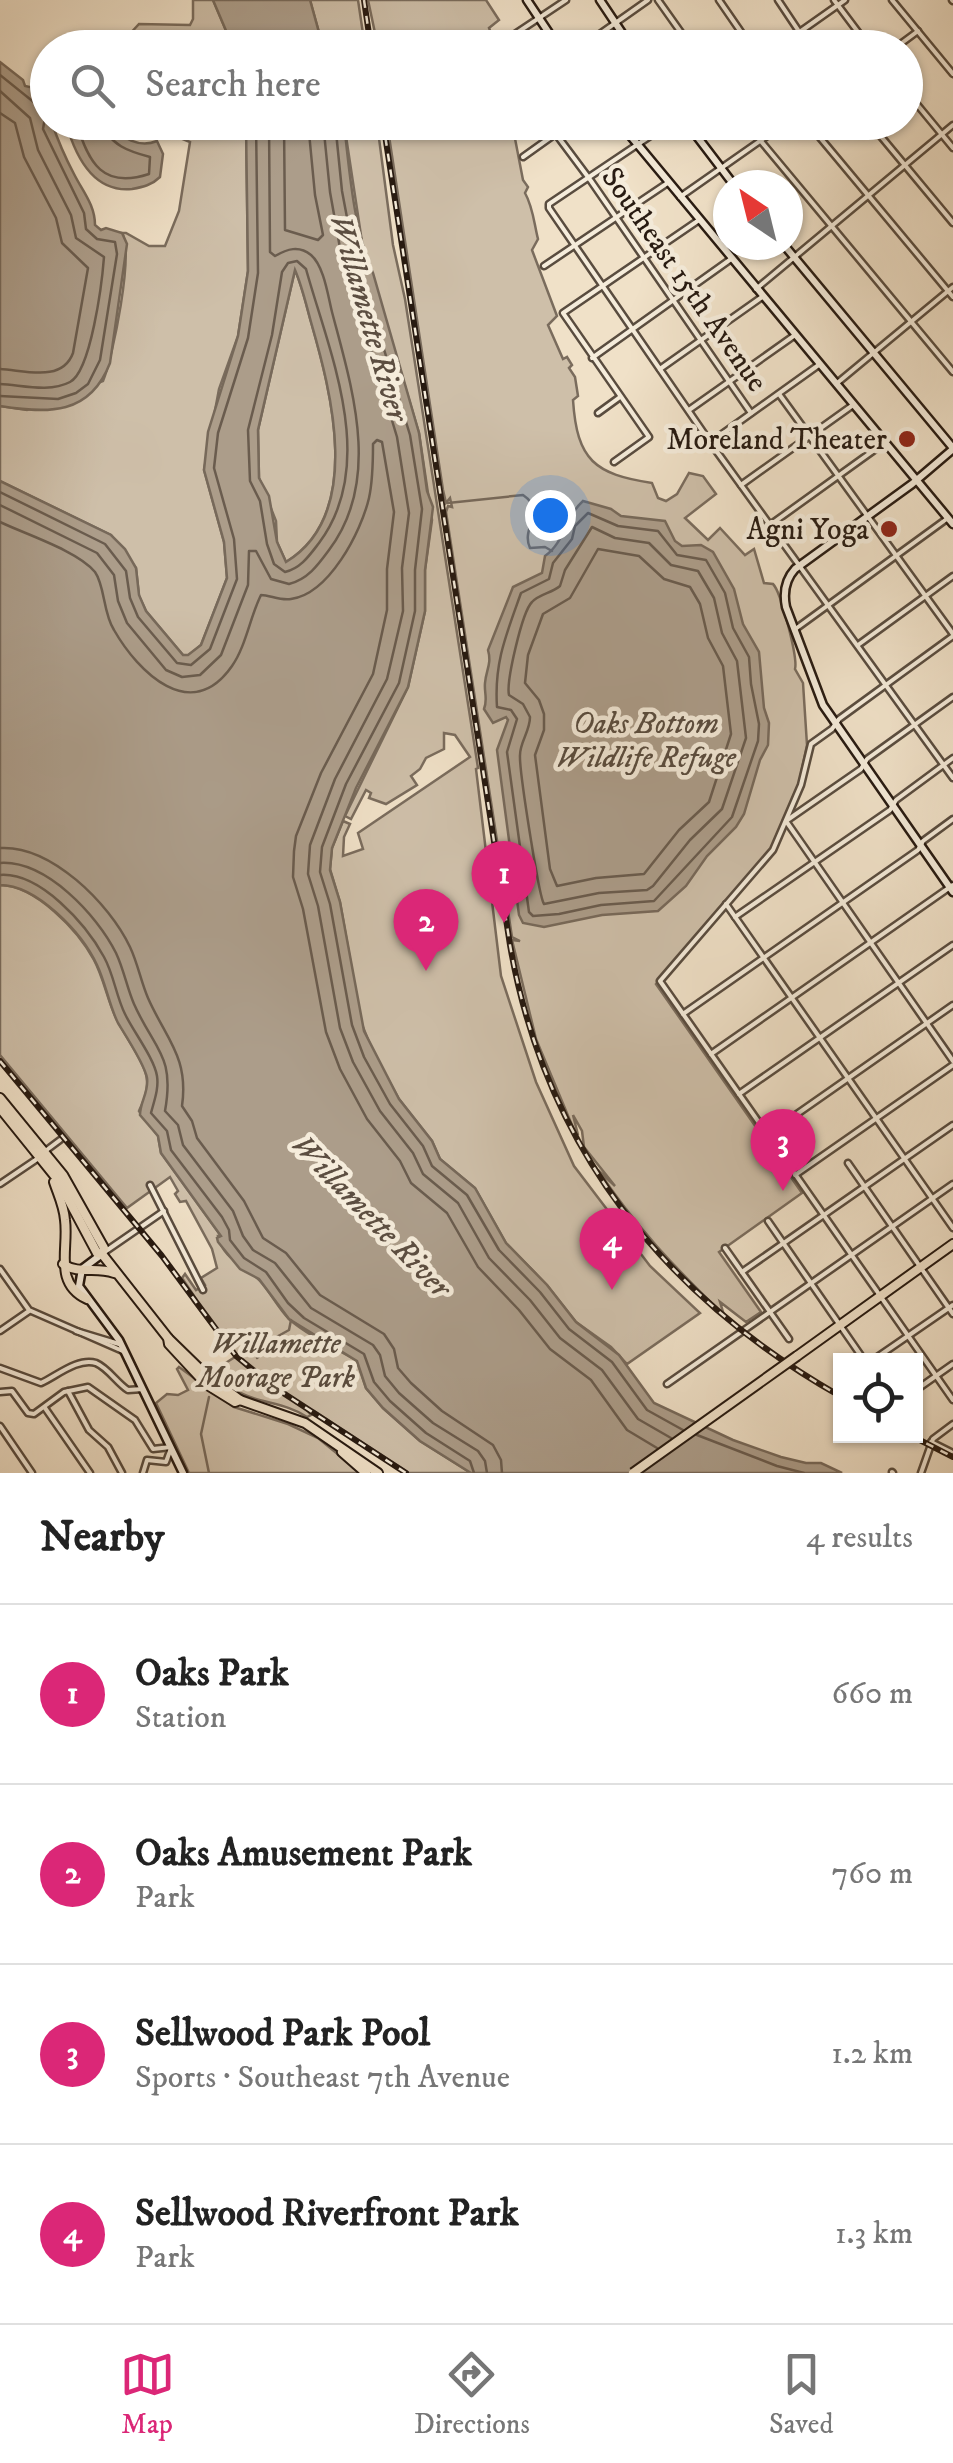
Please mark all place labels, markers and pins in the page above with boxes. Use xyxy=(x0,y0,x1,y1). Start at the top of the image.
place label: Moreland Theater xyxy=(666,422,887,459)
marker: Moreland Theater xyxy=(896,428,918,450)
place label: Agni Yoga xyxy=(747,512,869,549)
marker: Agni Yoga xyxy=(878,518,900,540)
pin: 1 xyxy=(472,840,536,923)
pin: 2 xyxy=(394,888,458,971)
pin: 3 xyxy=(750,1108,816,1191)
pin: 4 xyxy=(580,1208,644,1290)

